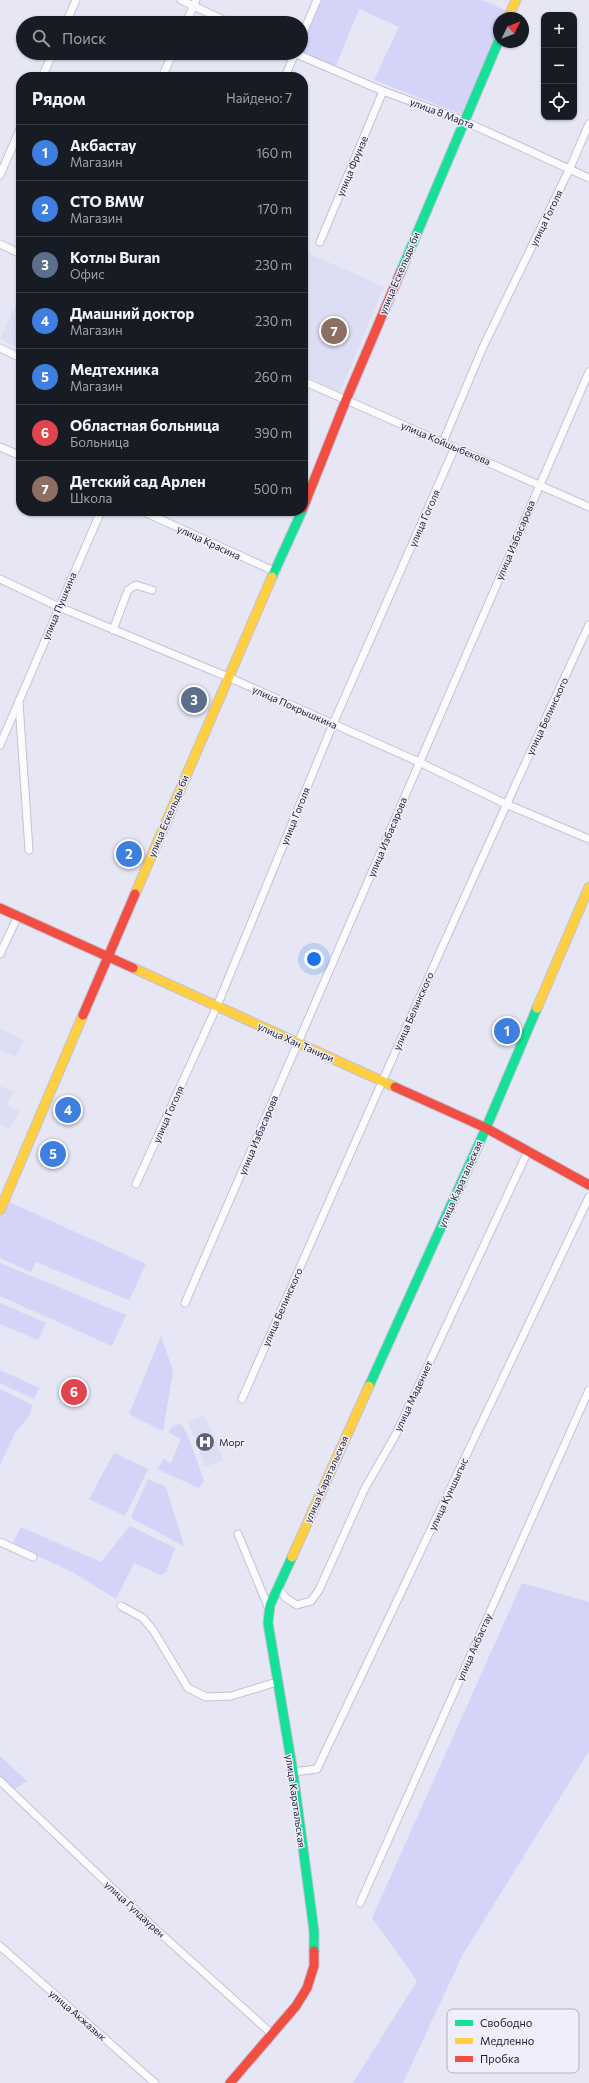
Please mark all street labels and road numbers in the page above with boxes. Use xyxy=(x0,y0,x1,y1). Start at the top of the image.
street label: улица 8 Марта xyxy=(408,95,476,131)
street label: улица Фрунзе xyxy=(334,134,370,198)
street label: улица Гоголя xyxy=(527,188,565,248)
street label: улица Ескельды би xyxy=(376,230,422,316)
street label: улица Койшыбекова xyxy=(400,419,492,467)
street label: улица Гоголя xyxy=(406,488,442,548)
street label: улица Избасарова xyxy=(493,498,537,582)
street label: улица Красина xyxy=(175,522,243,562)
street label: улица Пушкина xyxy=(39,570,79,642)
street label: улица Белинского xyxy=(524,675,570,757)
street label: улица Покрышкина xyxy=(251,683,339,731)
street label: улица Ескельды би xyxy=(145,773,191,859)
street label: улица Гоголя xyxy=(278,785,312,847)
street label: улица Избасарова xyxy=(365,795,409,879)
street label: улица Белинского xyxy=(390,970,436,1052)
street label: улица Хан Танири xyxy=(256,1020,336,1064)
street label: улица Гоголя xyxy=(150,1084,186,1144)
street label: улица Избасарова xyxy=(236,1093,280,1177)
street label: улица Каратальская xyxy=(435,1139,485,1229)
street label: улица Белинского xyxy=(259,1266,305,1348)
street label: улица Мадениет xyxy=(391,1359,435,1433)
street label: улица Каратальская xyxy=(301,1434,351,1524)
street label: улица Куншыгыс xyxy=(426,1456,470,1532)
street label: улица Акбастау xyxy=(454,1611,494,1683)
street label: улица Каратальская xyxy=(284,1754,308,1848)
street label: улица Гулдаурен xyxy=(102,1878,168,1940)
street label: улица Акжазык xyxy=(47,1987,110,2044)

